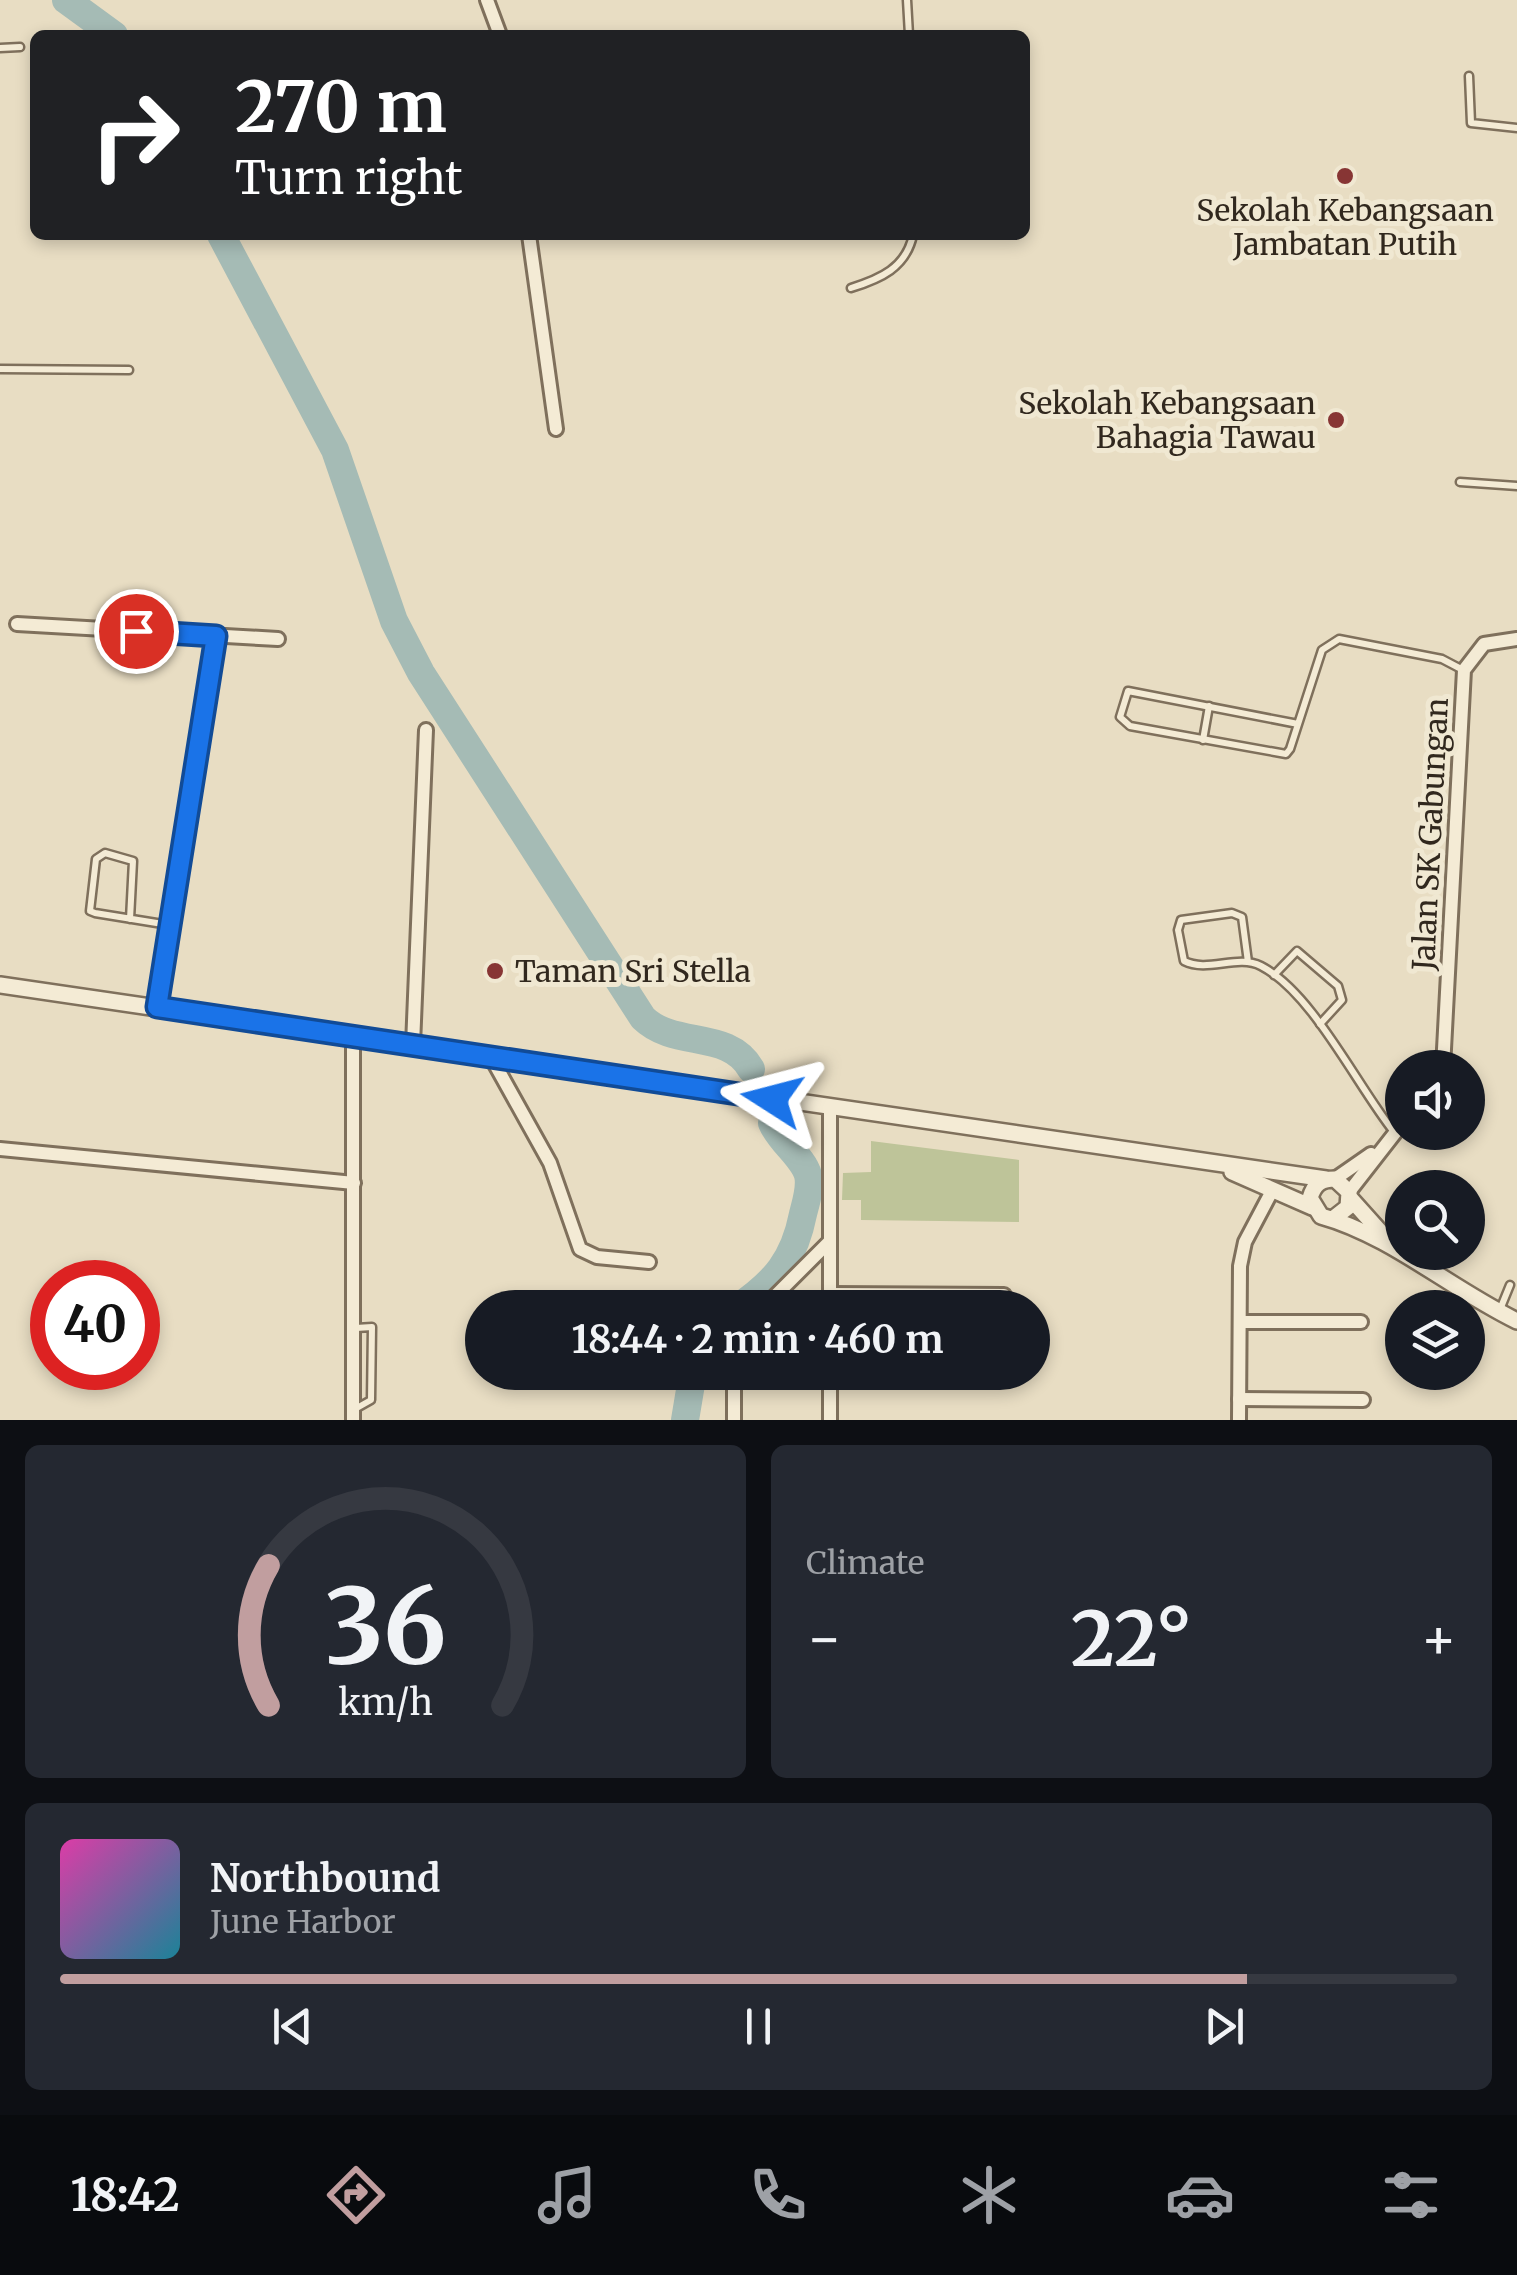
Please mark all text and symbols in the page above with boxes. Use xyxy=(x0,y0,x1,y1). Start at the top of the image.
text: 270 m xyxy=(235,63,447,151)
icon: right xyxy=(70,70,200,200)
text: Turn right xyxy=(235,150,463,206)
marker: Sekolah Kebangsaan Jambatan Putih xyxy=(1334,165,1356,187)
place label: Sekolah Kebangsaan Jambatan Putih xyxy=(1196,191,1494,263)
place label: Sekolah Kebangsaan Bahagia Tawau xyxy=(1018,384,1316,456)
marker: Sekolah Kebangsaan Bahagia Tawau xyxy=(1325,409,1347,431)
pin xyxy=(94,589,179,674)
icon: arrive xyxy=(109,604,164,659)
street label: Jalan SK Gabungan xyxy=(1404,697,1456,972)
place label: Taman Sri Stella xyxy=(515,952,751,990)
marker: Taman Sri Stella xyxy=(484,960,506,982)
position arrow xyxy=(720,1047,824,1151)
map controls xyxy=(1385,1050,1485,1390)
button: sound xyxy=(1385,1050,1485,1150)
button: search xyxy=(1385,1170,1485,1270)
speed limit sign: 40 xyxy=(30,1260,160,1390)
button: layers xyxy=(1385,1290,1485,1390)
text: 18:44 · 2 min · 460 m xyxy=(571,1316,944,1363)
text: Climate xyxy=(806,1543,924,1583)
text: 36 xyxy=(324,1561,447,1691)
text: 22° xyxy=(1071,1592,1192,1686)
text: − xyxy=(806,1604,843,1673)
text: + xyxy=(1420,1604,1457,1673)
text: km/h xyxy=(338,1680,433,1725)
text: Northbound xyxy=(210,1855,440,1902)
text: June Harbor xyxy=(210,1902,396,1942)
icon: previous xyxy=(265,1999,320,2054)
icon: pause xyxy=(731,1999,786,2054)
icon: next xyxy=(1197,1999,1252,2054)
icon: directions xyxy=(321,2160,391,2230)
icon: music xyxy=(532,2160,602,2230)
icon: phone xyxy=(743,2160,813,2230)
icon: climate xyxy=(954,2160,1024,2230)
icon: car xyxy=(1165,2160,1235,2230)
icon: filters xyxy=(1376,2160,1446,2230)
text: 18:42 xyxy=(71,2167,180,2223)

